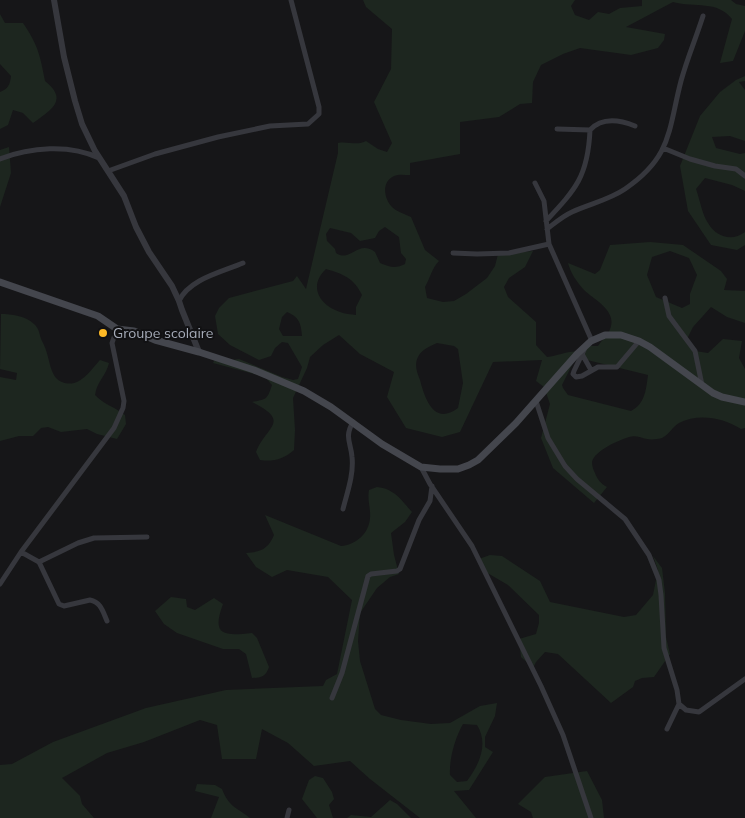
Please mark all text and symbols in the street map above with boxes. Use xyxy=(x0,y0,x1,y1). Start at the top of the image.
place label: Groupe scolaire xyxy=(113,324,213,342)
marker: Groupe scolaire xyxy=(97,327,109,339)

